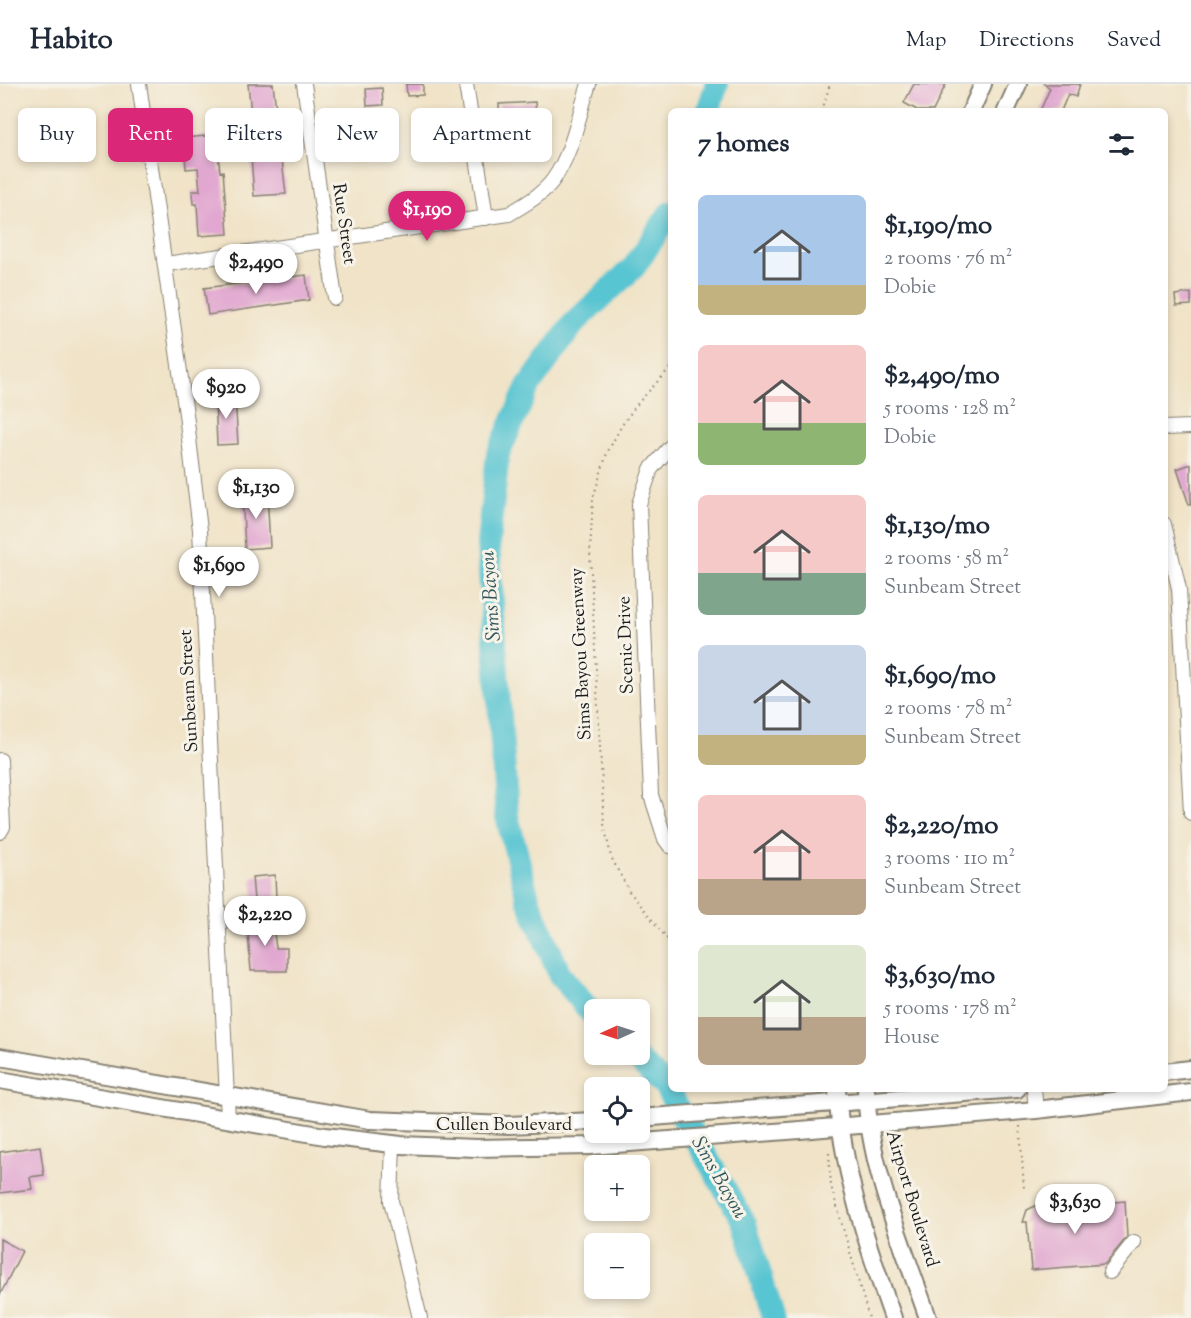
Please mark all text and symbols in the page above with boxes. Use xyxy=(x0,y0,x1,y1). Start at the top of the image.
text: Habito xyxy=(30,21,113,61)
text: Map xyxy=(906,26,946,56)
text: Directions xyxy=(979,26,1074,56)
text: Saved xyxy=(1107,26,1161,56)
chip: Buy xyxy=(18,108,96,162)
chip: Rent xyxy=(108,108,193,162)
chip: Filters xyxy=(205,108,303,162)
chip: New xyxy=(315,108,399,162)
chip: Apartment xyxy=(411,108,552,162)
text: 7 homes xyxy=(698,126,789,163)
icon: filters xyxy=(1105,128,1138,161)
street label: Rue Street xyxy=(324,182,362,266)
pin: $1,190 xyxy=(378,191,476,242)
text: $1,190 xyxy=(402,196,452,225)
text: $1,190/mo xyxy=(884,208,992,245)
icon: home xyxy=(746,219,818,291)
pin: $2,490 xyxy=(207,244,305,295)
text: 2 rooms · 76 m² xyxy=(884,245,1012,274)
text: $2,490 xyxy=(228,249,284,278)
text: Dobie xyxy=(884,274,936,303)
text: $2,490/mo xyxy=(884,358,1000,395)
pin: $920 xyxy=(190,369,262,420)
icon: home xyxy=(746,369,818,441)
text: $920 xyxy=(206,374,246,403)
text: 5 rooms · 128 m² xyxy=(884,395,1016,424)
text: Dobie xyxy=(884,424,936,453)
pin: $1,130 xyxy=(207,469,305,520)
text: $1,130 xyxy=(232,474,280,503)
text: $1,130/mo xyxy=(884,508,990,545)
icon: home xyxy=(746,519,818,591)
text: 2 rooms · 58 m² xyxy=(884,545,1009,574)
pin: $1,690 xyxy=(170,547,268,598)
water label: Sims Bayou xyxy=(474,549,510,642)
text: $1,690 xyxy=(193,552,245,581)
street label: Sims Bayou Greenway xyxy=(565,567,599,741)
text: Sunbeam Street xyxy=(884,574,1021,603)
street label: Scenic Drive xyxy=(612,595,642,695)
street label: Sunbeam Street xyxy=(174,629,206,753)
text: $1,690/mo xyxy=(884,658,996,695)
icon: home xyxy=(746,669,818,741)
text: 2 rooms · 78 m² xyxy=(884,695,1013,724)
text: Sunbeam Street xyxy=(884,724,1021,753)
text: $2,220/mo xyxy=(884,808,999,845)
icon: home xyxy=(746,819,818,891)
text: 3 rooms · 110 m² xyxy=(884,845,1015,874)
text: Sunbeam Street xyxy=(884,874,1021,903)
pin: $2,220 xyxy=(216,896,314,947)
text: $2,220 xyxy=(238,901,292,930)
text: $3,630/mo xyxy=(884,958,995,995)
icon: home xyxy=(746,969,818,1041)
text: 5 rooms · 178 m² xyxy=(884,995,1017,1024)
north arrow xyxy=(584,999,650,1065)
map controls xyxy=(584,999,650,1299)
text: House xyxy=(884,1024,939,1053)
button: locate xyxy=(584,1077,650,1143)
street label: Cullen Boulevard xyxy=(436,1113,572,1139)
street label: Airport Boulevard xyxy=(878,1127,944,1271)
water label: Sims Bayou xyxy=(683,1132,753,1225)
button: + xyxy=(584,1155,650,1221)
pin: $3,630 xyxy=(1026,1184,1124,1235)
text: $3,630 xyxy=(1049,1189,1101,1218)
button: − xyxy=(584,1233,650,1299)

